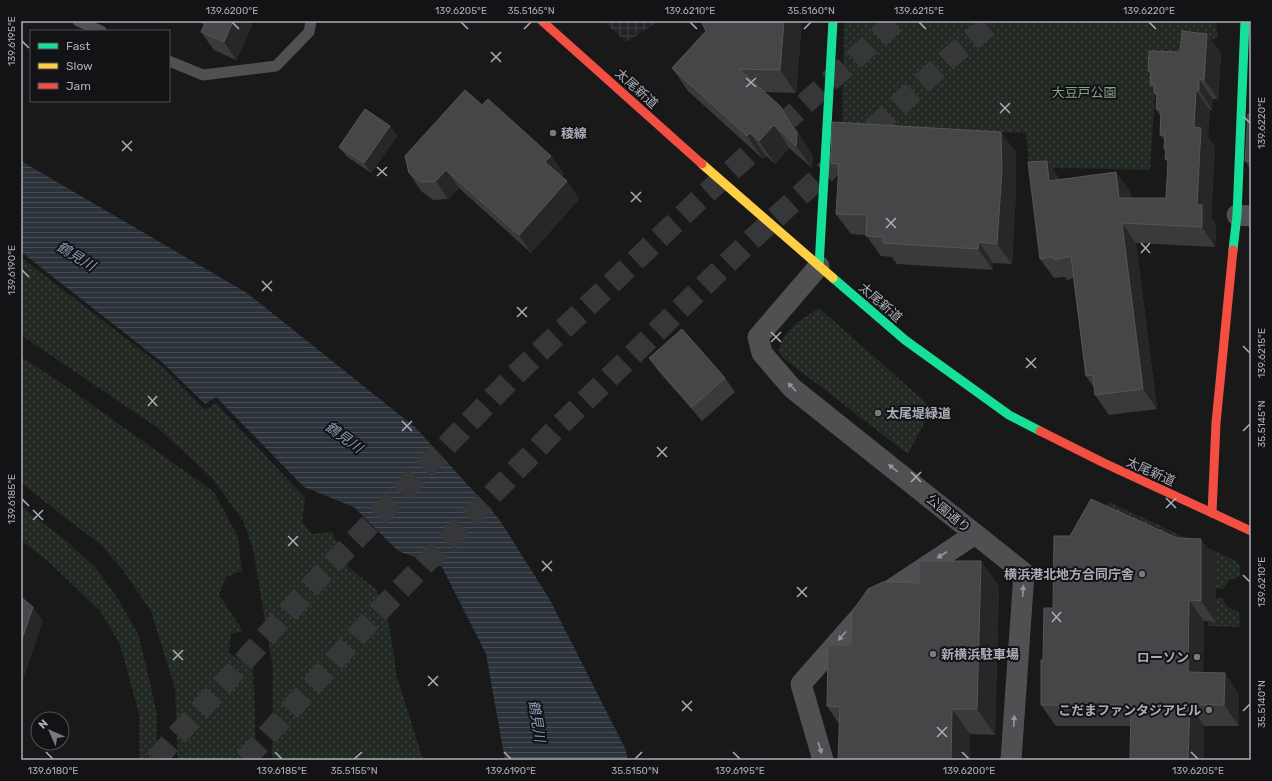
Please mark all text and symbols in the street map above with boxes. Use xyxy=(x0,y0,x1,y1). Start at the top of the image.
text: 139.6200°E xyxy=(206,5,258,17)
text: 139.6205°E xyxy=(435,5,487,17)
text: 35.5165°N xyxy=(507,5,555,17)
text: 139.6210°E xyxy=(665,5,715,17)
text: 35.5160°N xyxy=(787,5,835,17)
text: 139.6215°E xyxy=(894,5,944,17)
text: 139.6220°E xyxy=(1123,5,1175,17)
text: 139.6195°E xyxy=(6,16,18,66)
legend xyxy=(30,30,170,102)
text: Fast xyxy=(66,39,90,53)
text: Slow xyxy=(66,59,93,73)
street label: 太尾新道 xyxy=(612,65,661,111)
text: Jam xyxy=(66,79,91,93)
park label: 大豆戸公園 xyxy=(1051,85,1117,100)
text: 139.6220°E xyxy=(1256,97,1268,149)
place label: 稜線 xyxy=(561,126,587,141)
marker: 稜線 xyxy=(548,128,558,138)
water label: 鶴見川 xyxy=(53,238,100,276)
text: 139.6190°E xyxy=(6,245,18,295)
street label: 太尾新道 xyxy=(856,280,905,325)
text: 139.6215°E xyxy=(1256,328,1268,378)
one-way arrow xyxy=(787,382,797,392)
text: 35.5145°N xyxy=(1256,400,1268,448)
place label: 太尾堤緑道 xyxy=(886,406,951,421)
marker: 太尾堤緑道 xyxy=(873,408,883,418)
water label: 鶴見川 xyxy=(322,418,367,458)
street label: 太尾新道 xyxy=(1124,454,1178,489)
one-way arrow xyxy=(888,464,899,473)
text: 139.6185°E xyxy=(6,474,18,524)
street label: 公園通り xyxy=(924,491,974,536)
one-way arrow xyxy=(937,552,948,559)
text: 139.6210°E xyxy=(1256,557,1268,607)
place label: 横浜港北地方合同庁舎 xyxy=(1004,567,1134,582)
marker: 横浜港北地方合同庁舎 xyxy=(1137,569,1147,579)
one-way arrow xyxy=(1019,585,1026,597)
one-way arrow xyxy=(838,631,847,642)
place label: 新横浜駐車場 xyxy=(941,647,1019,662)
marker: 新横浜駐車場 xyxy=(928,649,938,659)
place label: ローソン xyxy=(1137,650,1189,665)
marker: ローソン xyxy=(1192,652,1202,662)
text: 35.5140°N xyxy=(1256,680,1268,728)
water label: 鶴見川 xyxy=(525,699,548,745)
place label: こだまファンタジアビル xyxy=(1058,703,1201,718)
marker: こだまファンタジアビル xyxy=(1204,705,1214,715)
north arrow xyxy=(30,711,70,751)
one-way arrow xyxy=(1010,715,1017,727)
text: N xyxy=(36,717,51,732)
one-way arrow xyxy=(817,742,823,754)
text: 139.6180°E xyxy=(28,765,78,777)
text: 139.6185°E xyxy=(257,765,307,777)
text: 35.5155°N xyxy=(330,765,378,777)
text: 139.6190°E xyxy=(486,765,536,777)
text: 35.5150°N xyxy=(611,765,659,777)
text: 139.6195°E xyxy=(715,765,765,777)
text: 139.6200°E xyxy=(943,765,995,777)
text: 139.6205°E xyxy=(1172,765,1224,777)

